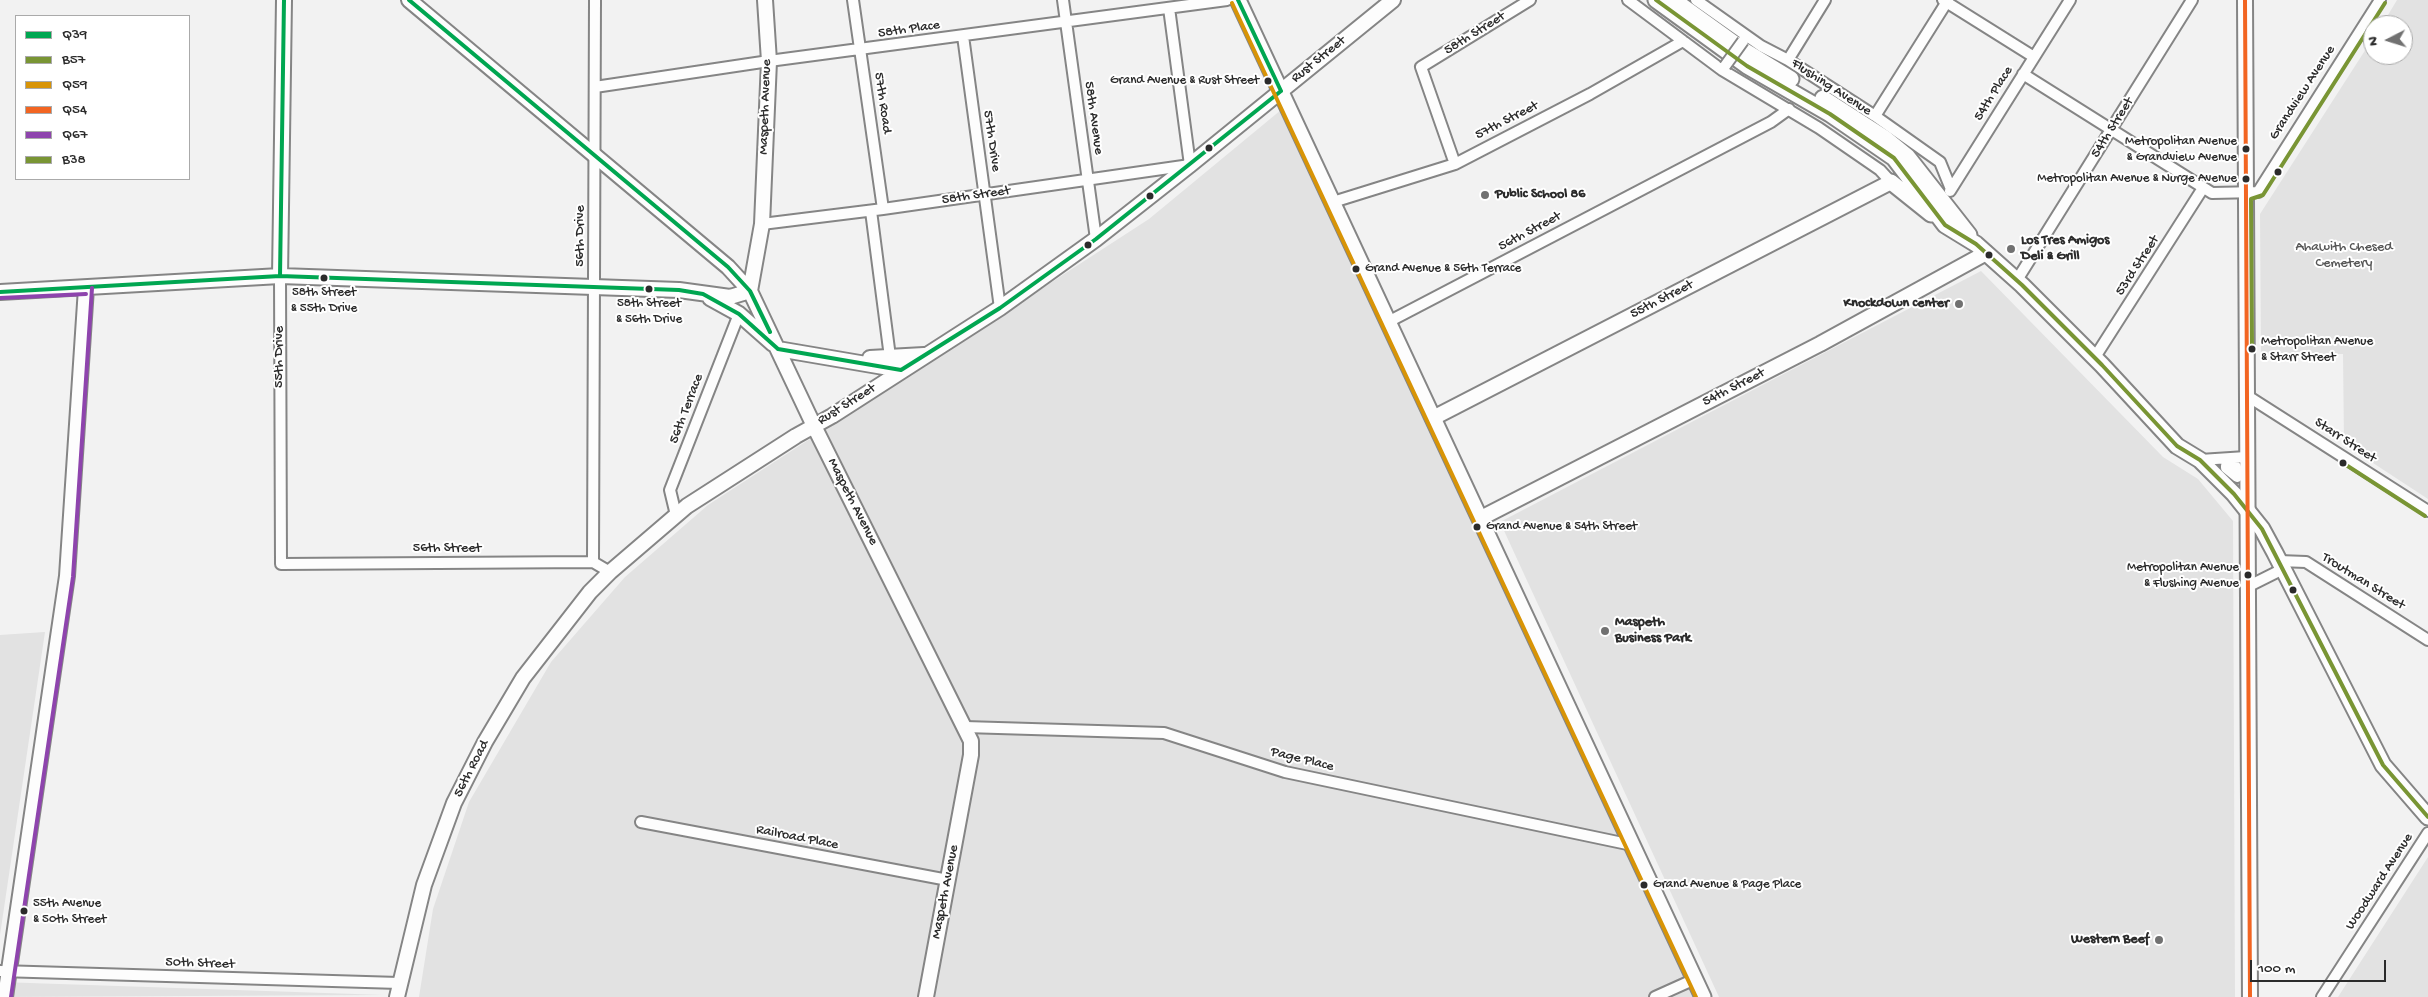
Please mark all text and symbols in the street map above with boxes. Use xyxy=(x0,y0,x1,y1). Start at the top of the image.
street label: 58th Street xyxy=(1441,9,1509,59)
legend xyxy=(15,15,190,180)
north arrow xyxy=(2363,15,2413,65)
street label: 58th Place xyxy=(877,17,941,43)
text: Q39 xyxy=(62,26,87,44)
street label: Rust Street xyxy=(1288,33,1350,87)
text: N xyxy=(2365,36,2382,47)
street label: Grandview Avenue xyxy=(2266,43,2340,143)
text: B57 xyxy=(62,51,85,69)
street label: Flushing Avenue xyxy=(1788,56,1874,120)
street label: Maspeth Avenue xyxy=(756,59,776,155)
street label: 54th Place xyxy=(1971,64,2017,124)
street label: 57th Road xyxy=(869,71,895,135)
place label: Grand Avenue & Rust Street xyxy=(1110,73,1259,89)
text: Q59 xyxy=(62,76,87,94)
marker: Grand Avenue & Rust Street xyxy=(1263,76,1273,86)
street label: 58th Avenue xyxy=(1080,80,1106,156)
street label: 54th Street xyxy=(2088,95,2138,161)
street label: 57th Street xyxy=(1473,98,1541,144)
text: Q54 xyxy=(62,101,87,119)
street label: 57th Drive xyxy=(978,109,1004,173)
text: Q67 xyxy=(62,126,87,144)
place label: Metropolitan Avenue & Grandview Avenue xyxy=(2125,134,2237,165)
unlabelled marker xyxy=(1204,143,1214,153)
marker: Metropolitan Avenue & Grandview Avenue xyxy=(2241,144,2251,154)
text: B38 xyxy=(62,151,86,169)
unlabelled marker xyxy=(2273,167,2283,177)
place label: Metropolitan Avenue & Nurge Avenue xyxy=(2037,171,2237,187)
marker: Metropolitan Avenue & Nurge Avenue xyxy=(2241,174,2251,184)
street label: 58th Street xyxy=(941,183,1011,209)
place label: Public School 86 xyxy=(1495,187,1585,203)
marker: Public School 86 xyxy=(1479,189,1491,201)
unlabelled marker xyxy=(1145,191,1155,201)
street label: 56th Drive xyxy=(573,205,589,267)
street label: 56th Street xyxy=(1496,209,1564,255)
place label: Los Tres Amigos Deli & Grill xyxy=(2021,233,2110,266)
street label: 53rd Street xyxy=(2112,233,2164,299)
unlabelled marker xyxy=(1083,240,1093,250)
park label: Ahawith Chesed Cemetery xyxy=(2296,240,2392,272)
marker: Los Tres Amigos Deli & Grill xyxy=(2005,243,2017,255)
unlabelled marker xyxy=(1984,250,1994,260)
place label: Grand Avenue & 56th Terrace xyxy=(1365,261,1521,277)
marker: Grand Avenue & 56th Terrace xyxy=(1351,264,1361,274)
marker: 58th Street & 55th Drive xyxy=(319,273,329,283)
street label: 55th Street xyxy=(1628,277,1696,323)
marker: 58th Street & 56th Drive xyxy=(644,284,654,294)
place label: 58th Street & 55th Drive xyxy=(291,285,357,316)
place label: 58th Street & 56th Drive xyxy=(616,296,682,327)
place label: Knockdown center xyxy=(1844,296,1949,312)
marker: Knockdown center xyxy=(1953,298,1965,310)
street label: 55th Drive xyxy=(272,326,288,388)
place label: Metropolitan Avenue & Starr Street xyxy=(2261,334,2373,365)
marker: Metropolitan Avenue & Starr Street xyxy=(2247,344,2257,354)
street label: 54th Street xyxy=(1700,365,1768,411)
street label: 56th Terrace xyxy=(666,372,708,446)
street label: Rust Street xyxy=(815,381,879,429)
street label: Starr Street xyxy=(2311,415,2379,467)
street label: Maspeth Avenue xyxy=(823,456,881,548)
unlabelled marker xyxy=(2338,458,2348,468)
place label: Grand Avenue & 54th Street xyxy=(1486,519,1637,535)
marker: Grand Avenue & 54th Street xyxy=(1472,522,1482,532)
street label: 56th Street xyxy=(413,541,481,557)
street label: Troutman Street xyxy=(2318,550,2408,614)
place label: Metropolitan Avenue & Flushing Avenue xyxy=(2127,560,2239,591)
marker: Metropolitan Avenue & Flushing Avenue xyxy=(2243,570,2253,580)
unlabelled marker xyxy=(2288,585,2298,595)
place label: Maspeth Business Park xyxy=(1615,615,1691,648)
marker: Maspeth Business Park xyxy=(1599,625,1611,637)
street label: 56th Road xyxy=(451,738,493,800)
street label: Page Place xyxy=(1269,744,1335,776)
street label: Railroad Place xyxy=(755,822,839,854)
street label: Woodward Avenue xyxy=(2343,831,2417,933)
street label: Maspeth Avenue xyxy=(929,844,963,940)
place label: Grand Avenue & Page Place xyxy=(1653,877,1801,893)
marker: Grand Avenue & Page Place xyxy=(1639,880,1649,890)
place label: 55th Avenue & 50th Street xyxy=(33,896,106,927)
marker: 55th Avenue & 50th Street xyxy=(19,906,29,916)
place label: Western Beef xyxy=(2071,932,2149,948)
marker: Western Beef xyxy=(2153,934,2165,946)
scale bar xyxy=(2253,950,2389,982)
street label: 50th Street xyxy=(165,954,235,974)
text: 100 m xyxy=(2258,960,2295,978)

